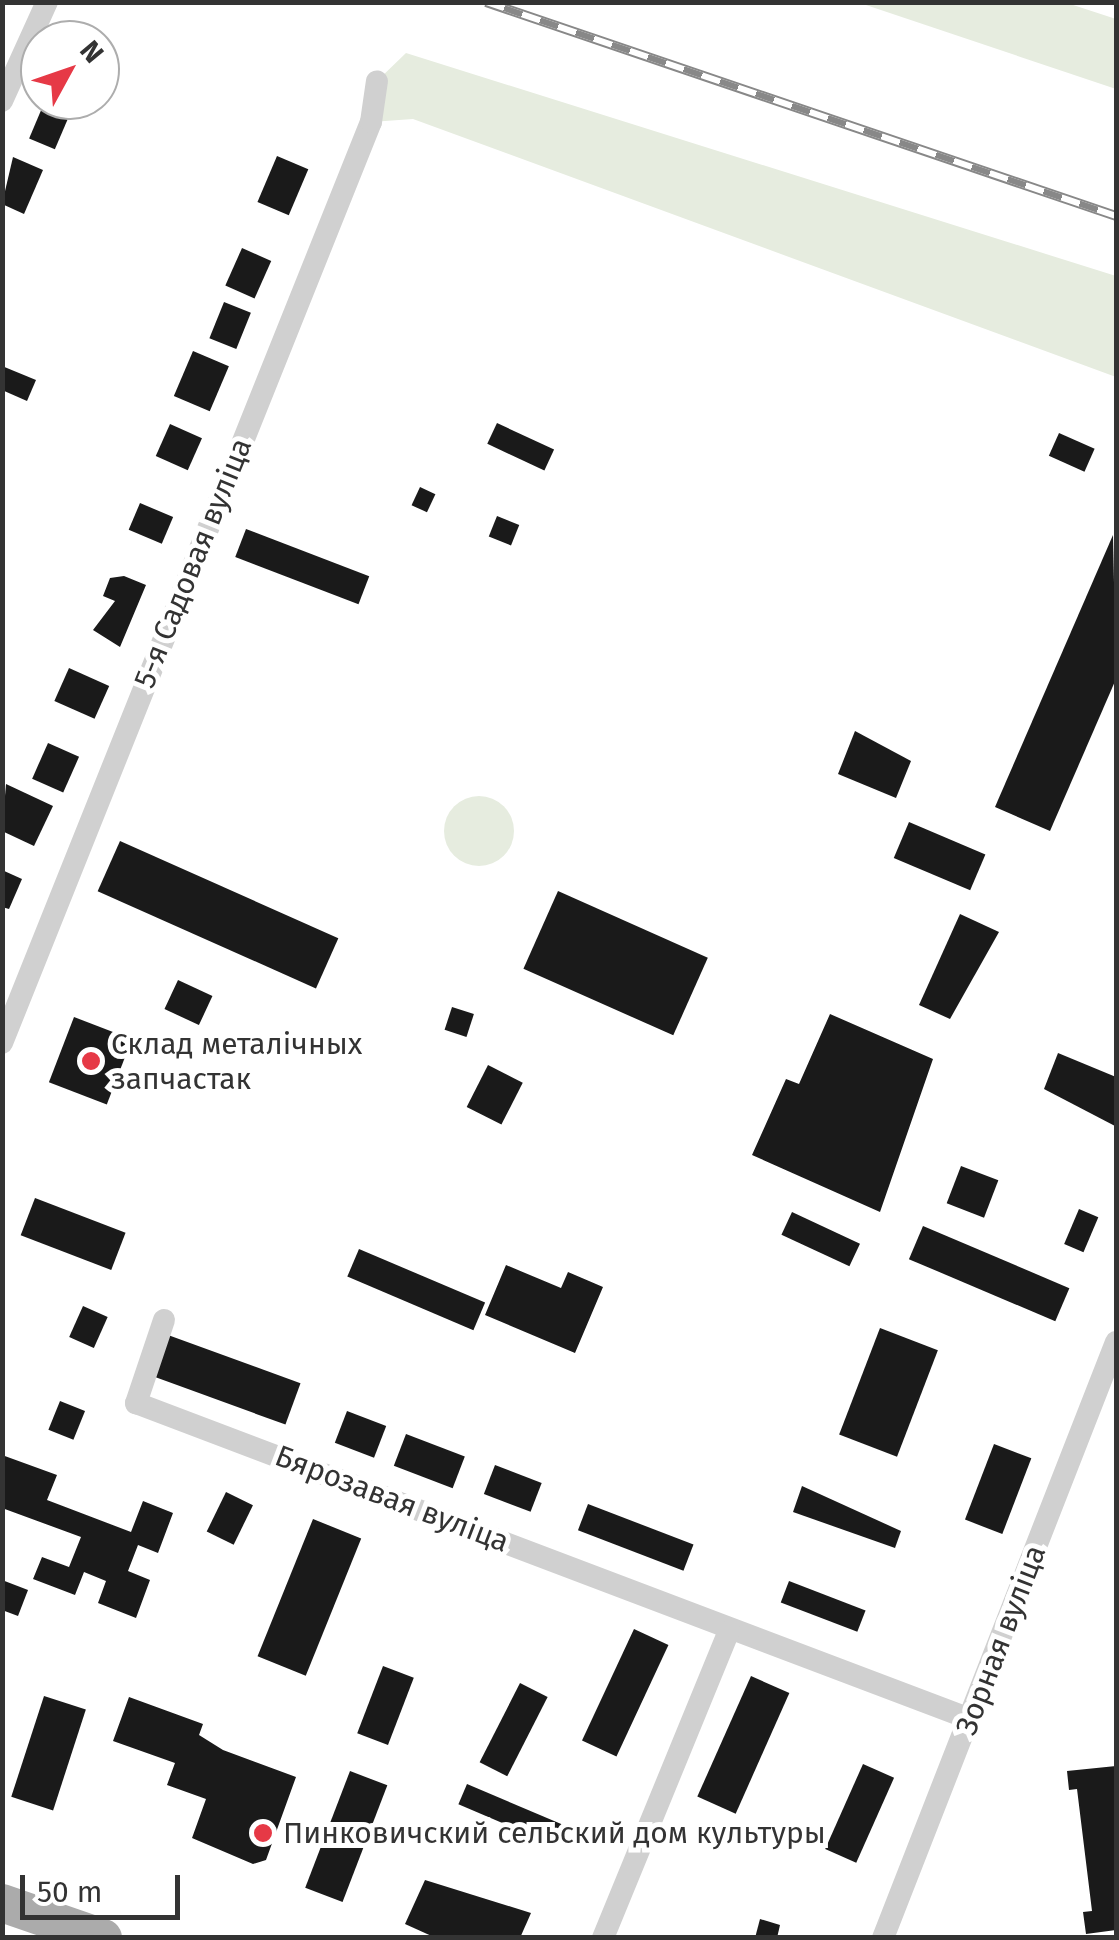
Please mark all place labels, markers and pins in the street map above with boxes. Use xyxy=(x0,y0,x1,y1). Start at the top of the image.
place label: Склад металічных запчастак xyxy=(111,1026,362,1096)
marker: Склад металічных запчастак xyxy=(80,1050,102,1072)
place label: Пинковичский сельский дом культуры xyxy=(283,1815,826,1851)
marker: Пинковичский сельский дом культуры xyxy=(252,1822,274,1844)

